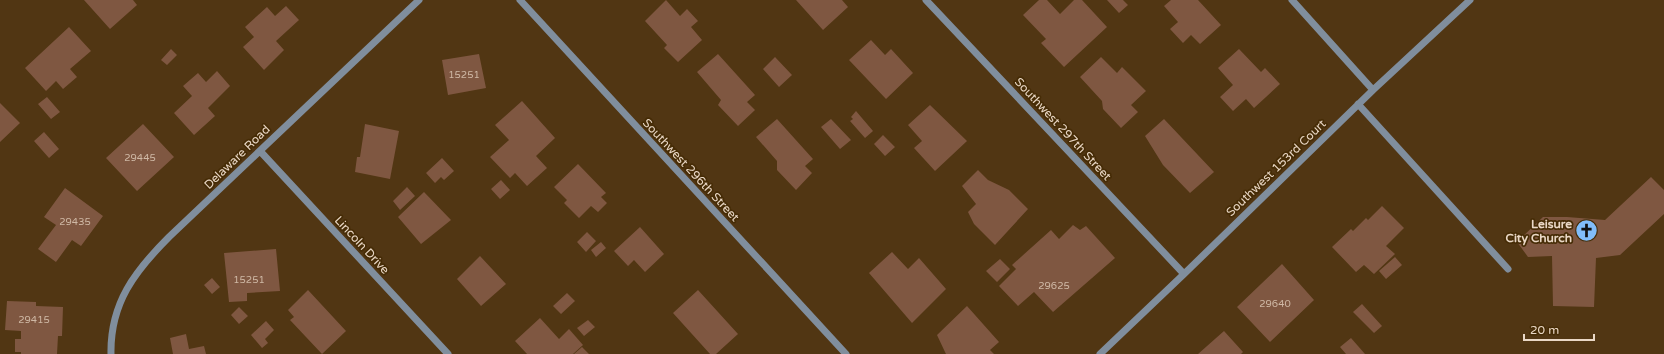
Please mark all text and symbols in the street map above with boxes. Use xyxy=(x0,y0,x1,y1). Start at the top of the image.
house number: 15251 xyxy=(448,69,480,81)
street label: Southwest 297th Street xyxy=(1012,75,1115,184)
street label: Southwest 296th Street xyxy=(640,116,743,225)
street label: Southwest 153rd Court xyxy=(1223,116,1329,219)
street label: Delaware Road xyxy=(201,122,273,192)
house number: 29445 xyxy=(124,152,156,164)
street label: Lincoln Drive xyxy=(332,213,392,277)
house number: 29435 xyxy=(59,216,91,228)
place label: Leisure City Church xyxy=(1506,217,1572,246)
church icon: Leisure City Church xyxy=(1574,218,1600,244)
house number: 15251 xyxy=(233,274,265,286)
house number: 29625 xyxy=(1038,280,1070,292)
house number: 29640 xyxy=(1259,298,1291,310)
house number: 29415 xyxy=(18,314,50,326)
scale bar xyxy=(1524,316,1594,342)
text: 20 m xyxy=(1530,323,1559,337)

